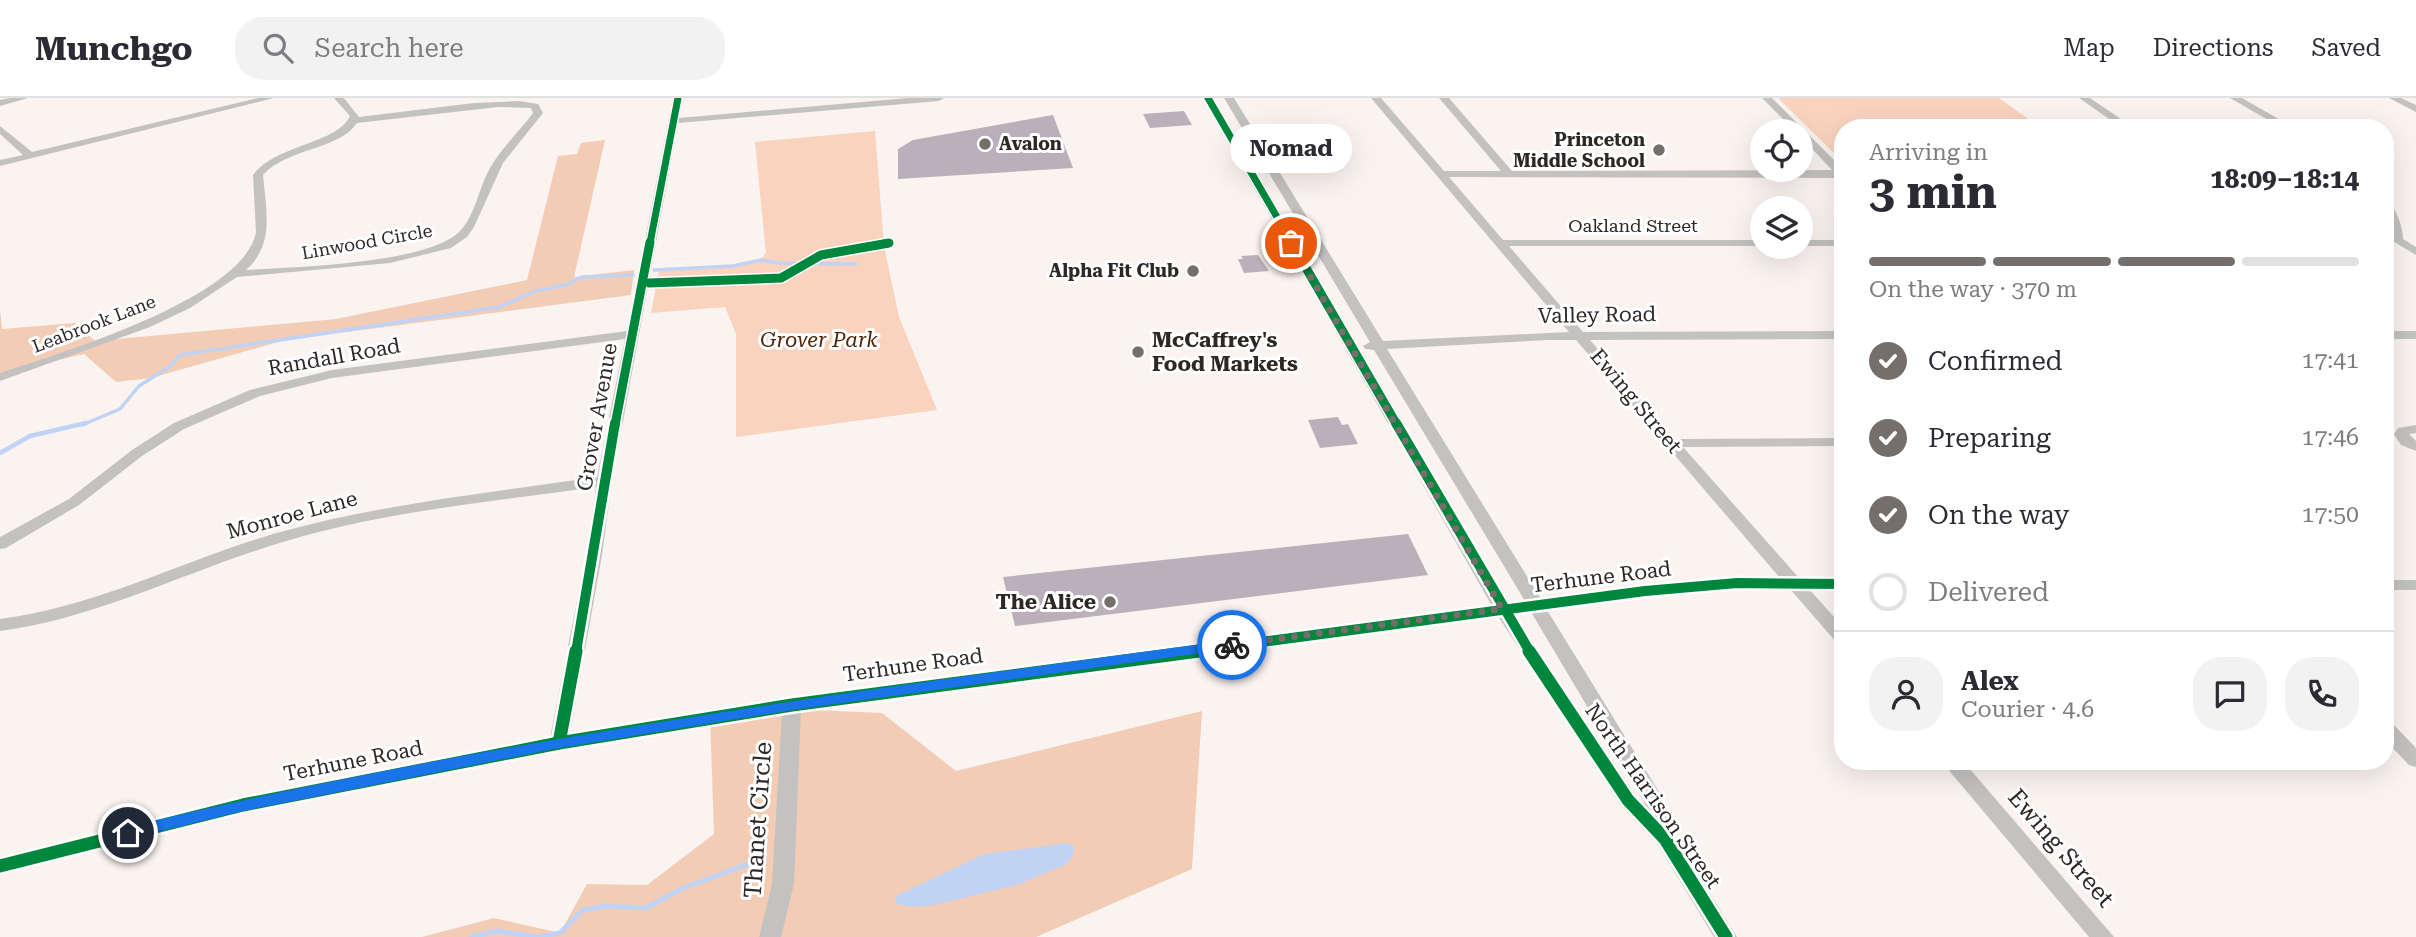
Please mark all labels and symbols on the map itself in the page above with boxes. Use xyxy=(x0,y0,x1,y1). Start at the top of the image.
callout: Nomad xyxy=(1230,124,1352,173)
place label: Princeton Middle School xyxy=(1513,129,1645,171)
place label: Avalon xyxy=(999,133,1062,154)
marker: Avalon xyxy=(977,136,993,152)
marker: Princeton Middle School xyxy=(1651,142,1667,158)
pin xyxy=(1261,213,1321,273)
street label: Oakland Street xyxy=(1568,215,1698,236)
street label: Linwood Circle xyxy=(300,220,434,263)
place label: Alpha Fit Club xyxy=(1049,260,1179,281)
marker: Alpha Fit Club xyxy=(1185,263,1201,279)
street label: Leabrook Lane xyxy=(29,290,158,357)
street label: Valley Road xyxy=(1538,302,1657,328)
park label: Grover Park xyxy=(760,328,878,352)
place label: McCaffrey's Food Markets xyxy=(1152,328,1298,376)
street label: Randall Road xyxy=(266,333,403,380)
street label: Grover Avenue xyxy=(572,341,622,493)
marker: McCaffrey's Food Markets xyxy=(1130,344,1146,360)
street label: Ewing Street xyxy=(1585,344,1687,458)
street label: Monroe Lane xyxy=(224,486,360,544)
street label: Terhune Road xyxy=(1529,556,1673,598)
place label: The Alice xyxy=(995,590,1096,614)
marker: The Alice xyxy=(1102,594,1118,610)
courier xyxy=(1197,610,1267,680)
street label: Terhune Road xyxy=(841,643,985,687)
street label: North Harrison Street xyxy=(1580,699,1726,893)
street label: Terhune Road xyxy=(281,736,425,786)
street label: Thanet Circle xyxy=(739,741,777,899)
street label: Ewing Street xyxy=(2002,783,2120,913)
pin xyxy=(98,803,158,863)

